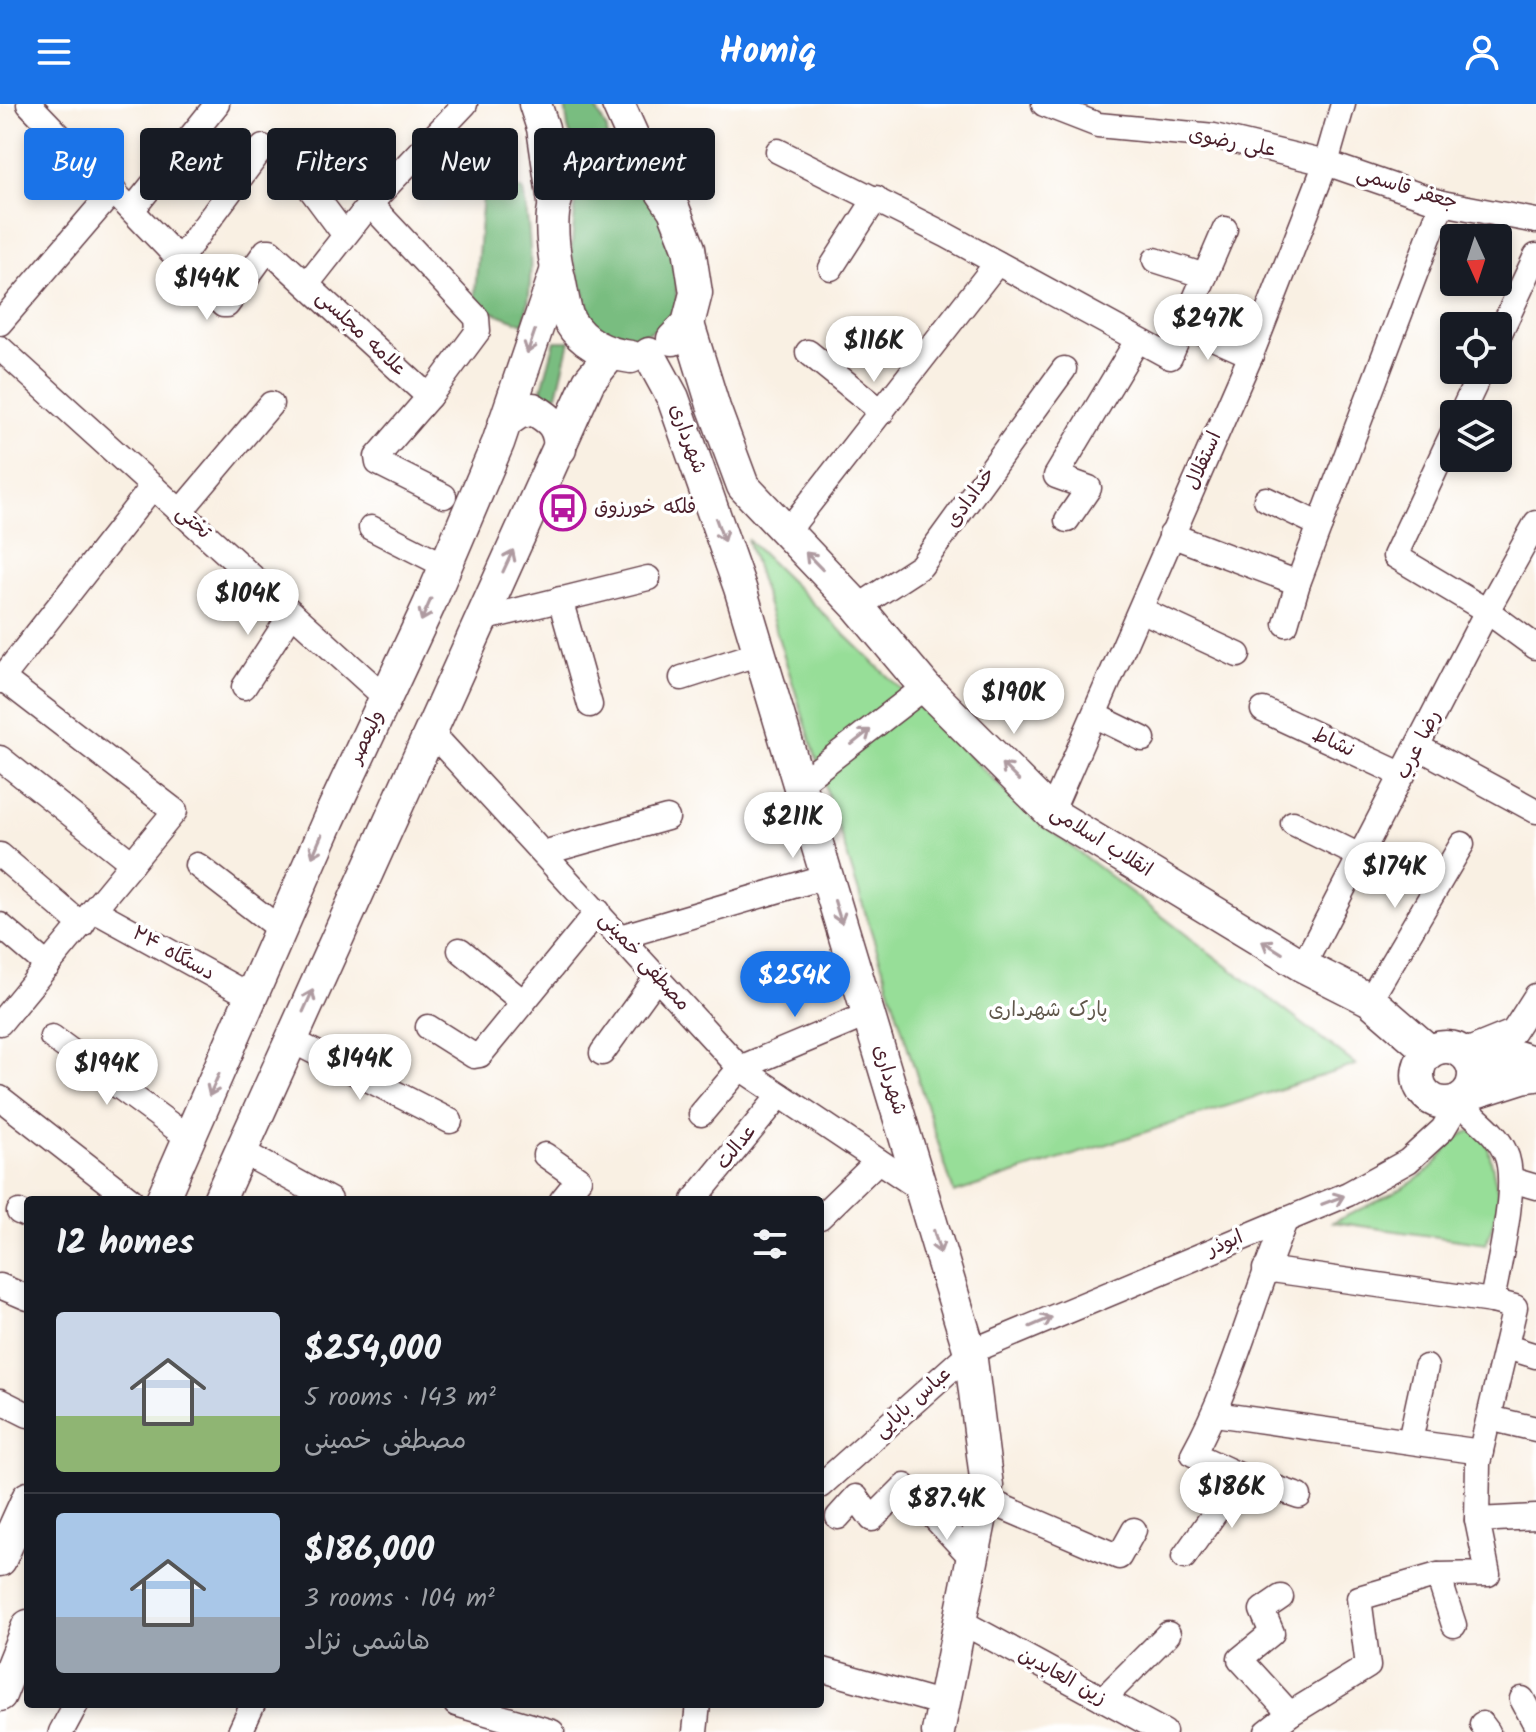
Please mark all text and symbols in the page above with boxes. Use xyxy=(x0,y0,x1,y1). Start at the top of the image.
text: Homiq xyxy=(719,24,817,81)
icon: menu xyxy=(32,30,76,74)
icon: person xyxy=(1460,30,1504,74)
street label: علی رضوی xyxy=(1186,119,1278,167)
chip: Buy xyxy=(24,128,124,200)
chip: Rent xyxy=(140,128,251,200)
chip: Filters xyxy=(267,128,396,200)
chip: New xyxy=(412,128,518,200)
chip: Apartment xyxy=(534,128,715,200)
street label: جعفر قاسمی xyxy=(1353,159,1461,219)
north arrow xyxy=(1440,224,1512,296)
map controls xyxy=(1440,224,1512,472)
pin: $144K xyxy=(151,254,263,322)
text: $144K xyxy=(173,259,241,301)
street label: علامه مجلسی xyxy=(308,283,414,385)
pin: $247K xyxy=(1152,294,1264,362)
text: $247K xyxy=(1172,299,1244,341)
button: locate xyxy=(1440,312,1512,384)
pin: $116K xyxy=(818,316,930,384)
text: $116K xyxy=(844,321,904,363)
one-way arrow xyxy=(523,330,538,355)
street label: شهرداری xyxy=(660,400,714,478)
button: layers xyxy=(1440,400,1512,472)
street label: استقلال xyxy=(1177,427,1231,495)
street label: خدادادی xyxy=(938,461,1004,535)
bus stop icon: فلکه خورزوق xyxy=(539,484,587,532)
place label: فلکه خورزوق xyxy=(594,492,696,524)
street label: تختی xyxy=(168,498,218,548)
one-way arrow xyxy=(713,518,728,543)
one-way arrow xyxy=(501,549,516,573)
one-way arrow xyxy=(805,551,824,571)
pin: $104K xyxy=(192,569,304,637)
text: $104K xyxy=(215,574,281,616)
one-way arrow xyxy=(418,598,433,622)
pin: $190K xyxy=(958,668,1070,736)
text: $190K xyxy=(981,673,1047,715)
street label: رضا عرب xyxy=(1388,704,1450,786)
street label: ولیعصر xyxy=(340,705,393,771)
street label: نشاط xyxy=(1306,719,1360,767)
one-way arrow xyxy=(850,728,871,745)
one-way arrow xyxy=(1001,763,1020,782)
pin: $211K xyxy=(737,792,849,860)
text: $211K xyxy=(762,797,824,839)
street label: انقلاب اسلامی xyxy=(1043,798,1159,886)
one-way arrow xyxy=(309,833,324,858)
pin: $174K xyxy=(1339,842,1451,910)
text: $174K xyxy=(1362,847,1428,889)
one-way arrow xyxy=(831,899,846,925)
street label: مصطفی خمینی xyxy=(590,905,698,1019)
street label: ۲۴ دستگاه xyxy=(126,918,220,990)
one-way arrow xyxy=(1261,939,1284,955)
pin: $254K xyxy=(739,951,851,1019)
text: $254K xyxy=(758,956,832,998)
one-way arrow xyxy=(302,990,317,1014)
park label: پارک شهرداری xyxy=(988,995,1108,1027)
pin: $144K xyxy=(304,1034,416,1102)
pin: $194K xyxy=(51,1039,163,1107)
text: $144K xyxy=(326,1039,394,1081)
street label: شهرداری xyxy=(863,1041,915,1119)
text: $194K xyxy=(74,1044,140,1086)
one-way arrow xyxy=(206,1073,221,1097)
street label: عدالت xyxy=(708,1117,766,1177)
one-way arrow xyxy=(1320,1192,1345,1206)
text: 12 homes xyxy=(56,1217,194,1271)
icon: filters xyxy=(748,1222,792,1266)
street label: ابوذر xyxy=(1200,1222,1248,1267)
one-way arrow xyxy=(930,1228,945,1254)
one-way arrow xyxy=(1028,1313,1053,1328)
text: $254,000 xyxy=(304,1323,441,1377)
icon: home xyxy=(120,1344,216,1440)
street label: عباس بابایی xyxy=(867,1359,959,1447)
text: 5 rooms · 143 m² xyxy=(304,1377,496,1419)
text: مصطفی خمینی xyxy=(304,1420,466,1462)
pin: $186K xyxy=(1176,1462,1288,1530)
text: $186K xyxy=(1198,1467,1266,1509)
pin: $87.4K xyxy=(882,1474,1012,1542)
text: $87.4K xyxy=(908,1479,987,1521)
text: $186,000 xyxy=(304,1524,434,1578)
icon: home xyxy=(120,1545,216,1641)
text: 3 rooms · 104 m² xyxy=(304,1578,495,1620)
text: هاشمی نژاد xyxy=(304,1621,430,1663)
street label: زین العابدین xyxy=(1012,1639,1112,1715)

